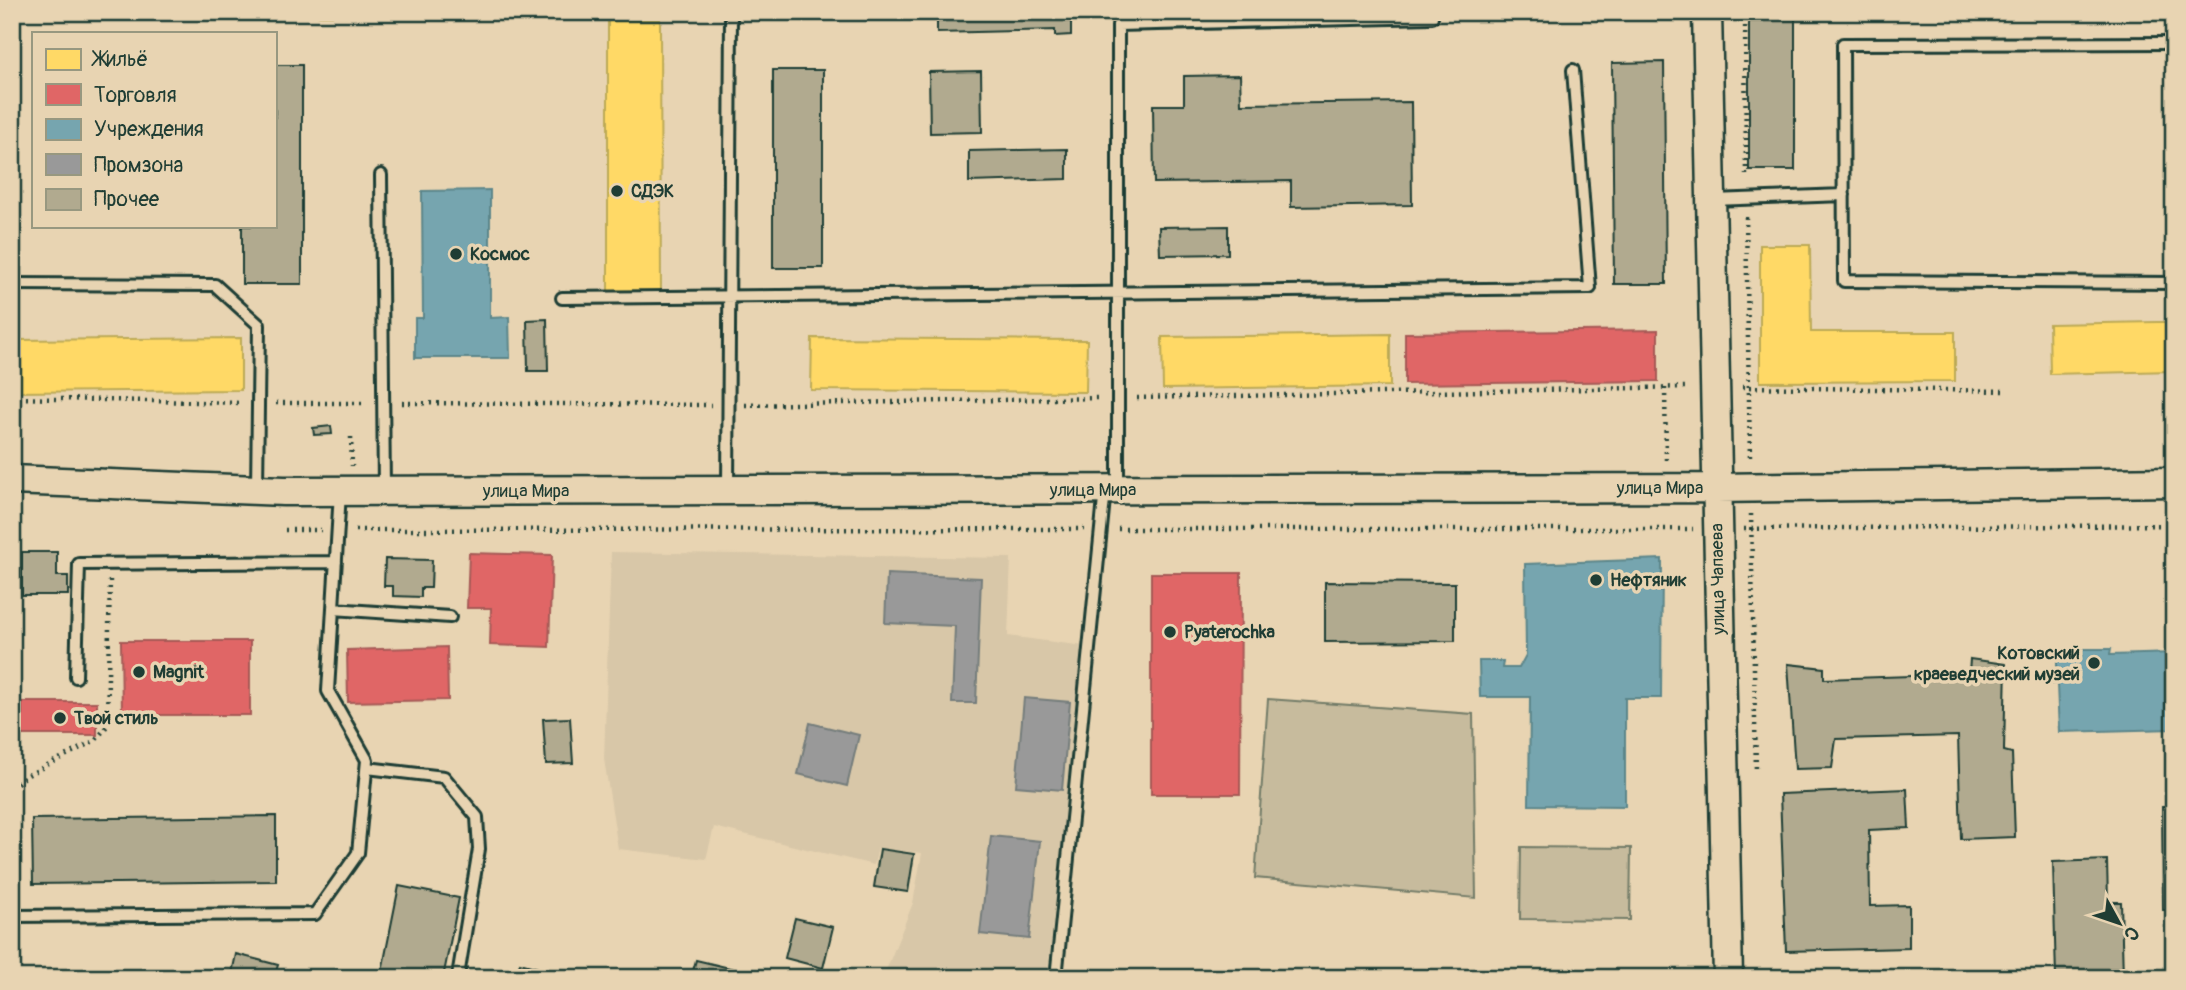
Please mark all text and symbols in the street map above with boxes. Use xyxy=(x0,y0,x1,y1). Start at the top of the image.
legend xyxy=(32,32,276,228)
text: Жильё xyxy=(91,46,148,73)
text: Торговля xyxy=(94,82,177,109)
text: Учреждения xyxy=(94,116,204,143)
text: Промзона xyxy=(94,152,183,179)
place label: СДЭК xyxy=(631,180,674,203)
marker: СДЭК xyxy=(609,183,625,199)
text: Прочее xyxy=(94,186,160,213)
place label: Космос xyxy=(470,243,530,266)
marker: Космос xyxy=(448,246,464,262)
street label: улица Мира xyxy=(1616,477,1703,500)
street label: улица Мира xyxy=(1049,479,1136,502)
street label: улица Мира xyxy=(482,480,569,503)
street label: улица Чапаева xyxy=(1706,523,1730,636)
place label: Нефтяник xyxy=(1610,569,1687,592)
marker: Нефтяник xyxy=(1588,572,1604,588)
place label: Pyaterochka xyxy=(1184,621,1275,644)
marker: Pyaterochka xyxy=(1162,624,1178,640)
place label: Котовский краеведческий музей xyxy=(1914,642,2080,686)
marker: Котовский краеведческий музей xyxy=(2086,655,2102,671)
place label: Magnit xyxy=(153,661,205,684)
marker: Magnit xyxy=(131,664,147,680)
place label: Твой стиль xyxy=(73,707,159,730)
marker: Твой стиль xyxy=(52,710,68,726)
north arrow xyxy=(2084,888,2154,958)
text: С xyxy=(2118,921,2144,946)

